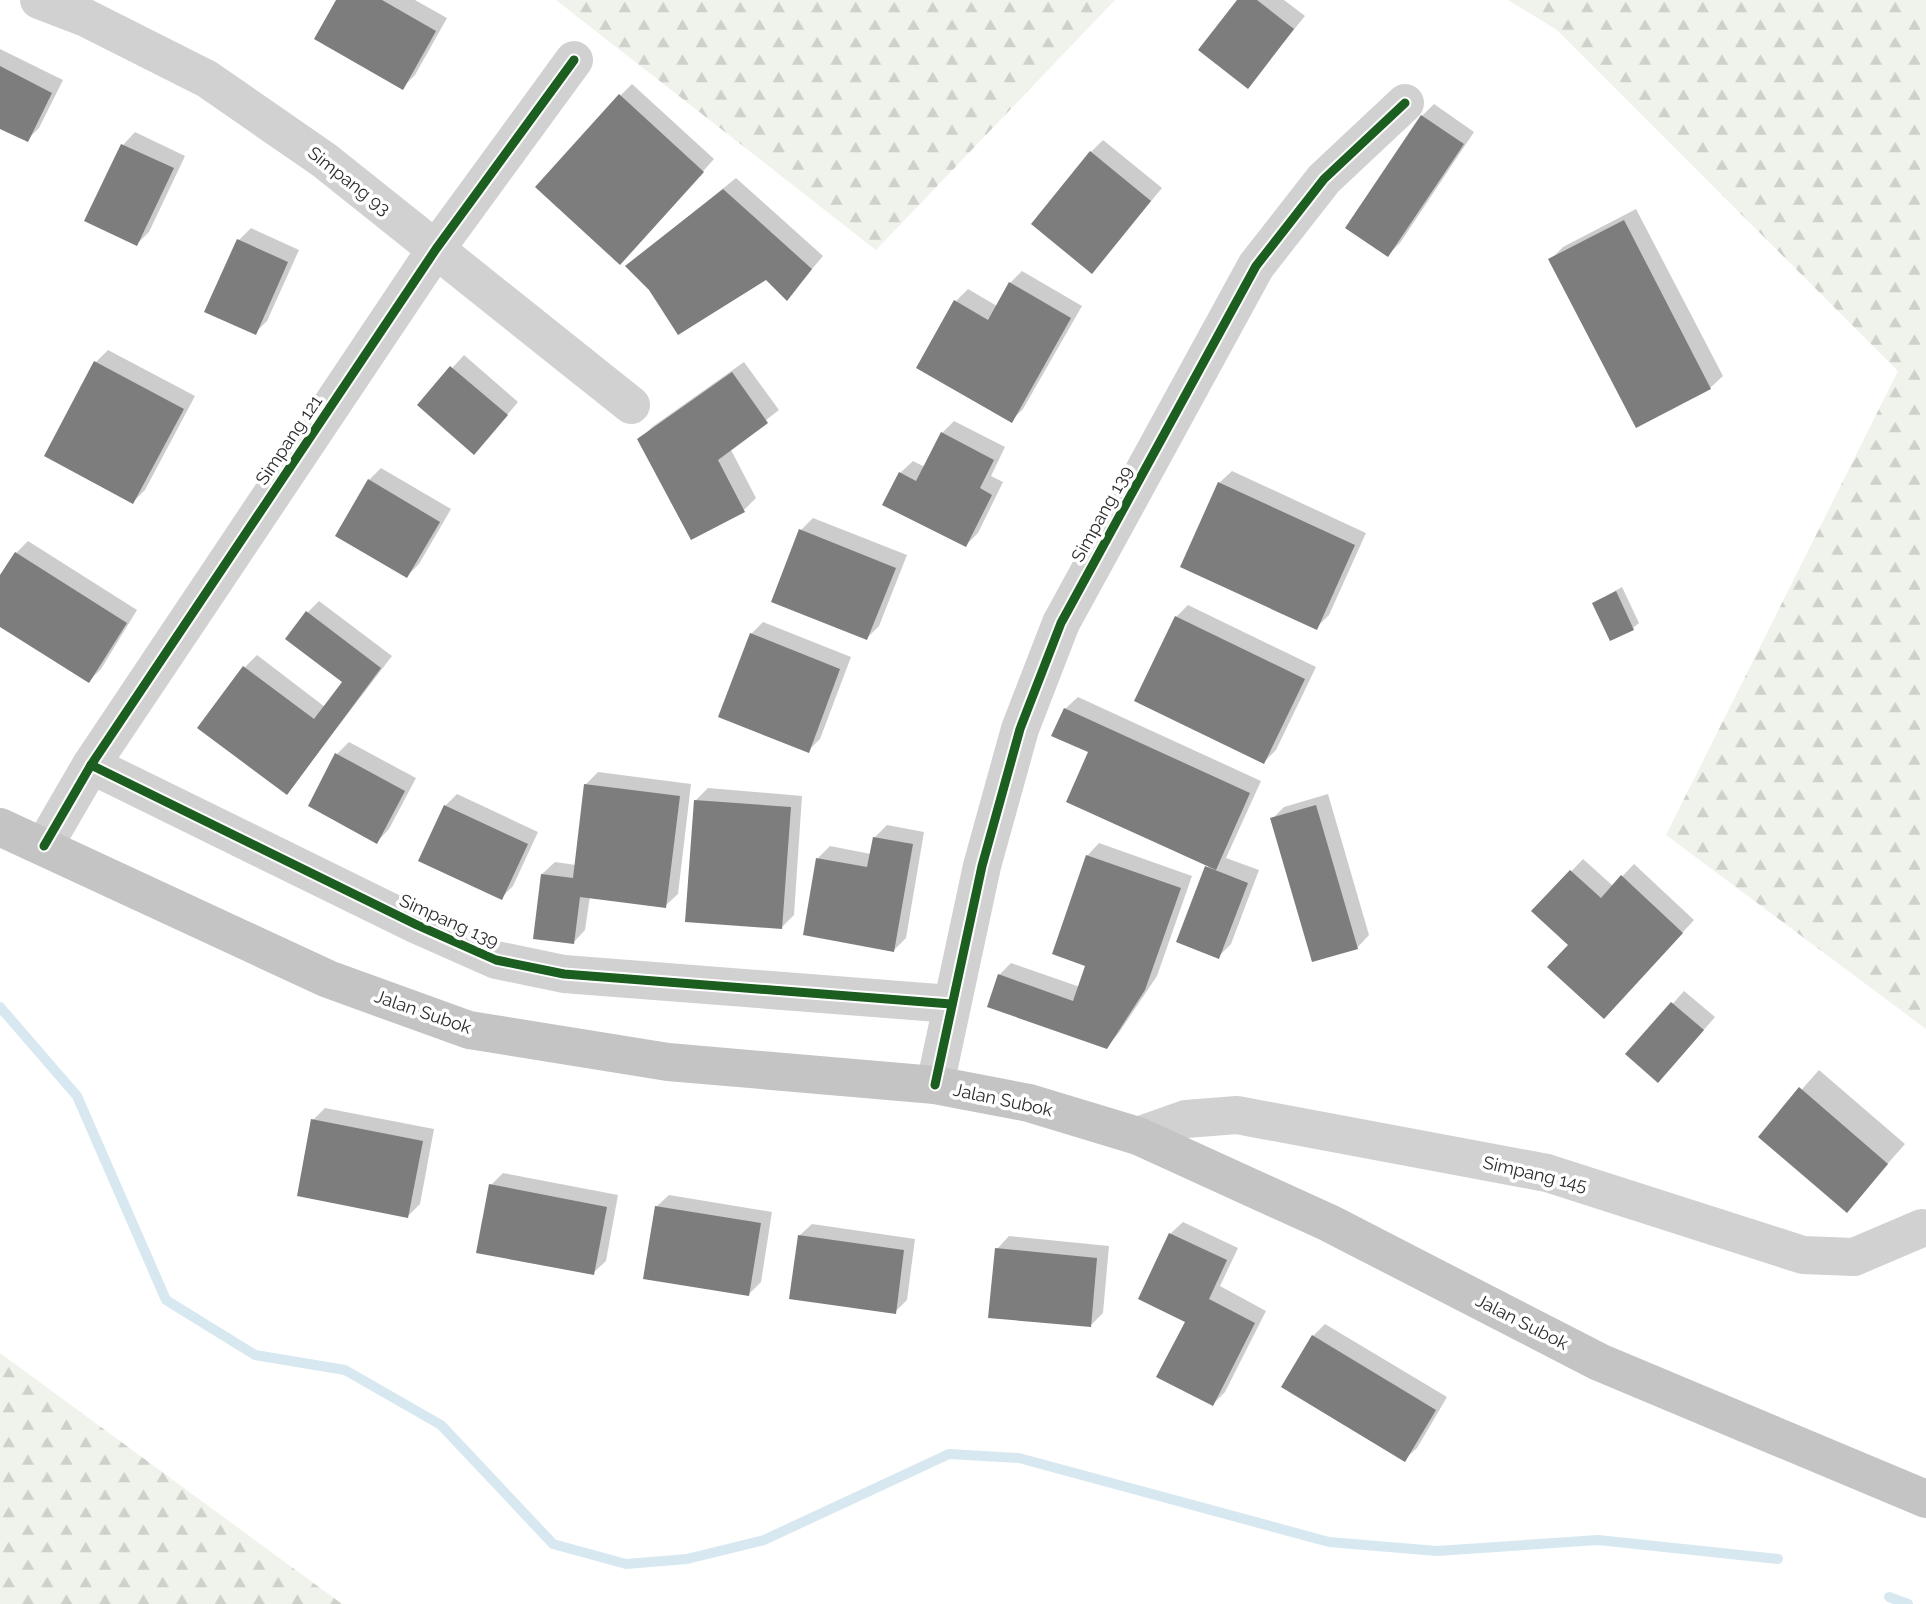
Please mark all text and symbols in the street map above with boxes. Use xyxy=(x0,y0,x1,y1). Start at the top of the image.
street label: Simpang 93 xyxy=(304,142,395,219)
street label: Simpang 121 xyxy=(251,391,326,488)
street label: Simpang 139 xyxy=(1067,462,1137,565)
street label: Simpang 139 xyxy=(396,889,502,952)
street label: Jalan Subok xyxy=(372,985,475,1038)
street label: Jalan Subok xyxy=(951,1079,1055,1120)
street label: Simpang 145 xyxy=(1481,1151,1589,1196)
street label: Jalan Subok xyxy=(1472,1289,1572,1354)

